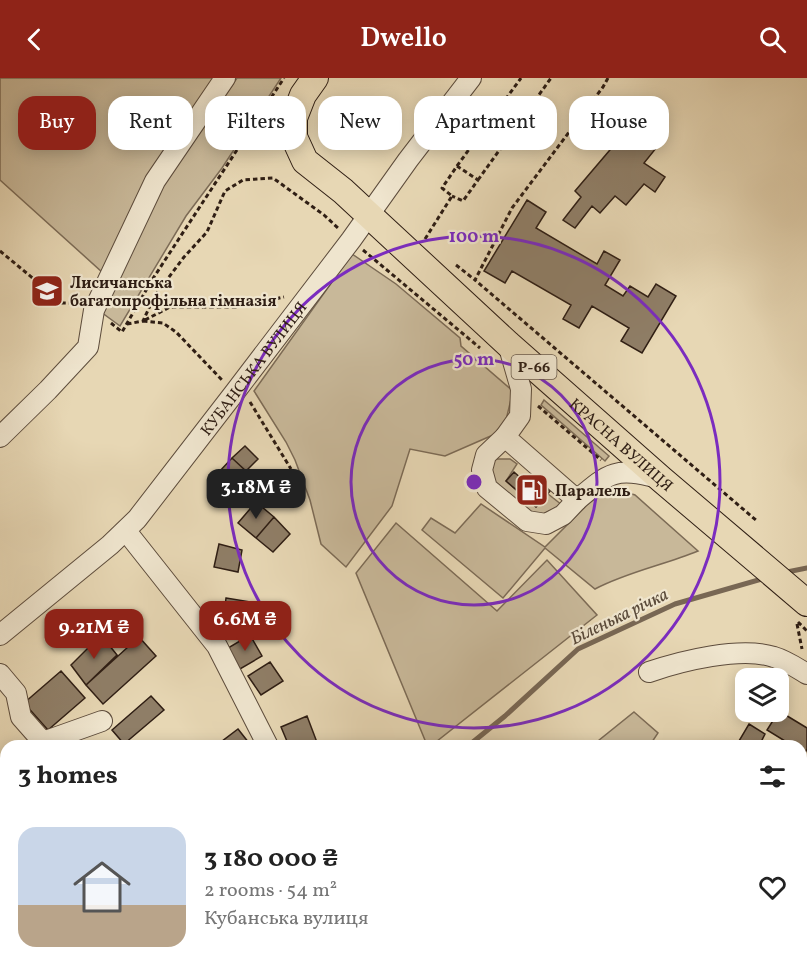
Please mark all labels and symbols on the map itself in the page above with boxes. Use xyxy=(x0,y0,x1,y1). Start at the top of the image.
text: 100 m xyxy=(449,225,499,250)
school or university icon: Лисичанська багатопрофільна гімназія xyxy=(29,273,65,309)
place label: Лисичанська багатопрофільна гімназія xyxy=(70,273,277,313)
street label: КУБАНСЬКА ВУЛИЦЯ xyxy=(196,298,313,441)
text: 50 m xyxy=(454,348,494,373)
road number: Р-66 xyxy=(512,355,556,379)
street label: КРАСНА ВУЛИЦЯ xyxy=(564,394,677,498)
pin: 3.18M ₴ xyxy=(201,469,311,520)
centre of rings xyxy=(464,472,484,492)
fuel station icon: Паралель xyxy=(514,472,550,508)
place label: Паралель xyxy=(555,481,631,503)
water label: Біленька річка xyxy=(566,583,673,652)
pin: 6.6M ₴ xyxy=(196,601,294,652)
pin: 9.21M ₴ xyxy=(39,609,149,660)

